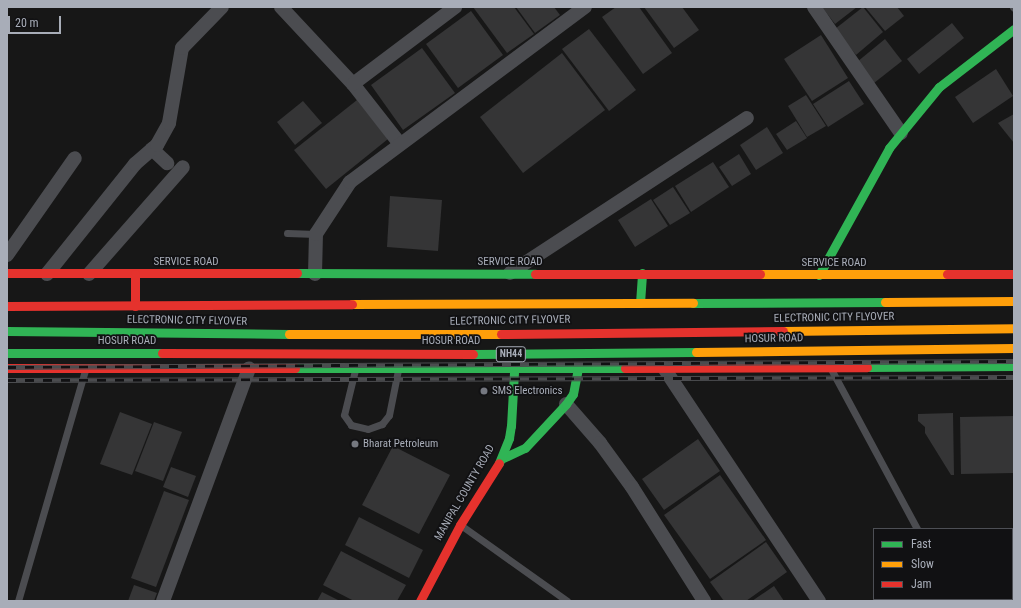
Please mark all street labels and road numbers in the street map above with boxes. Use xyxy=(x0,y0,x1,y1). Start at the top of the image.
street label: SERVICE ROAD xyxy=(153,255,219,269)
street label: SERVICE ROAD xyxy=(477,255,543,269)
street label: SERVICE ROAD xyxy=(801,256,867,270)
street label: ELECTRONIC CITY FLYOVER xyxy=(774,310,894,326)
street label: ELECTRONIC CITY FLYOVER xyxy=(127,313,247,329)
street label: ELECTRONIC CITY FLYOVER xyxy=(450,313,570,329)
street label: HOSUR ROAD xyxy=(745,332,803,346)
street label: HOSUR ROAD xyxy=(98,334,156,348)
street label: HOSUR ROAD xyxy=(422,334,480,348)
road number: NH44 xyxy=(495,346,527,362)
street label: MANIPAL COUNTY ROAD xyxy=(432,443,498,543)

